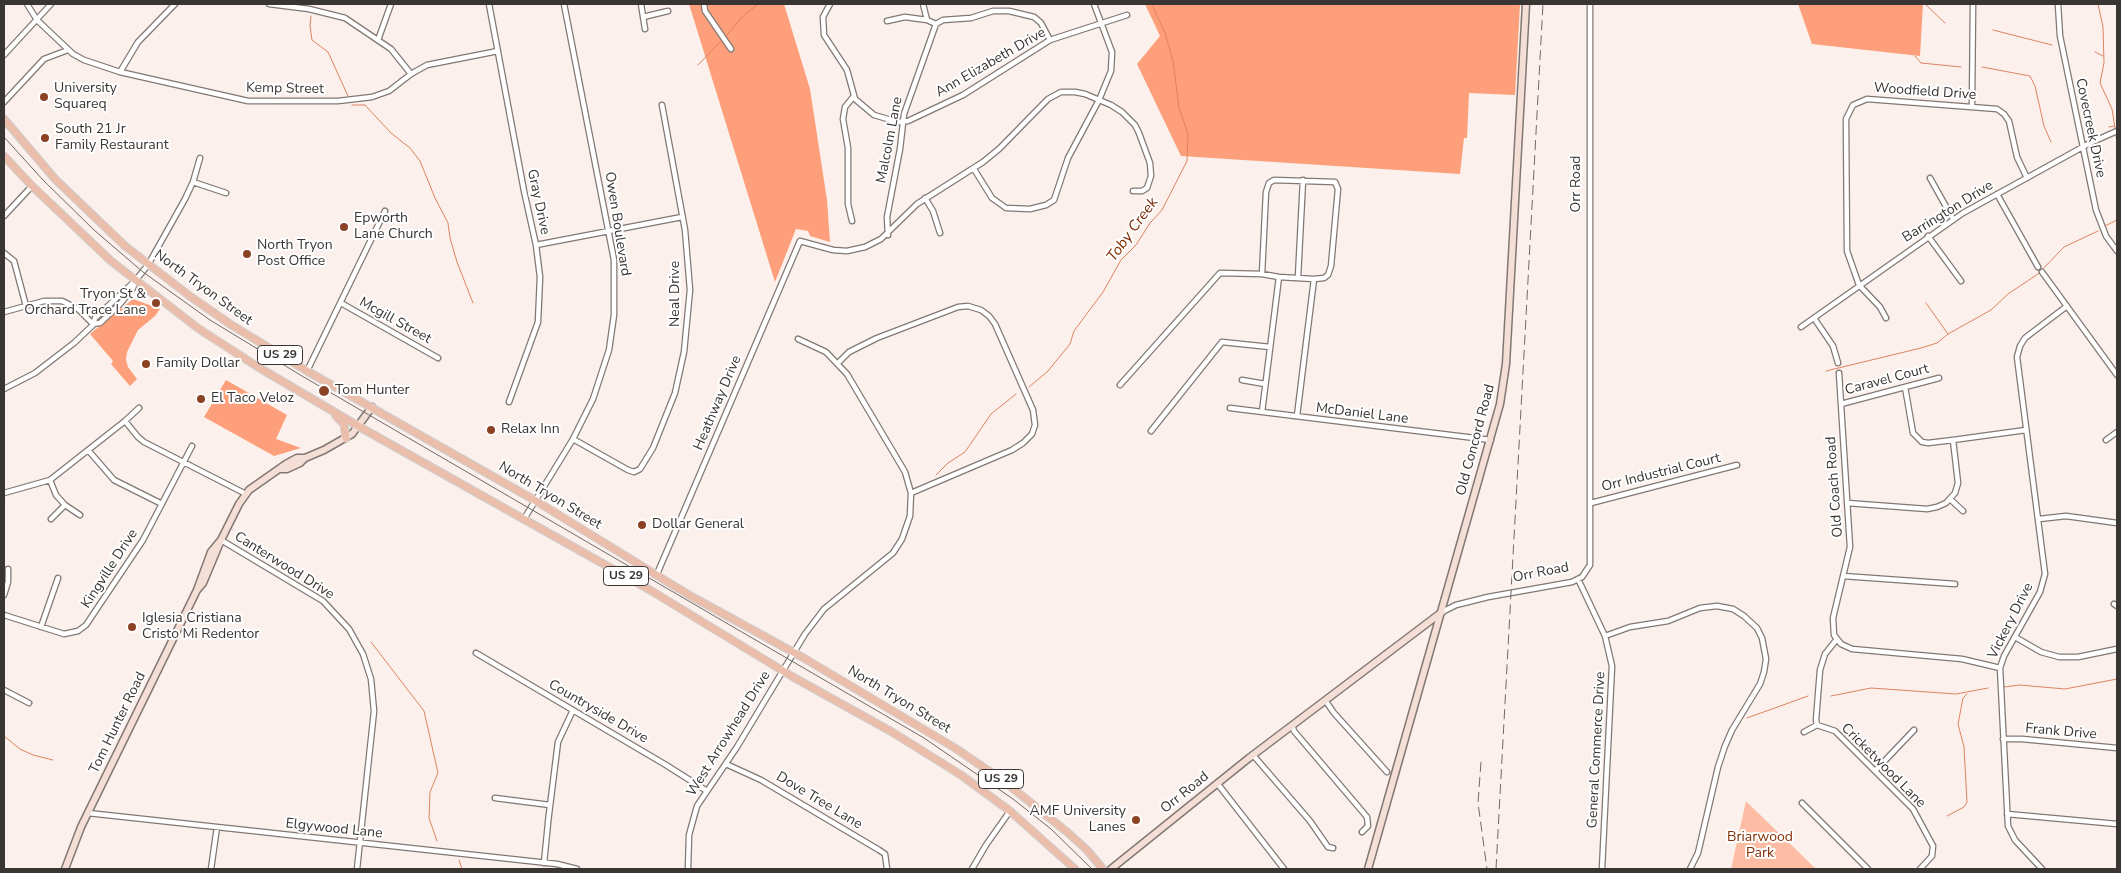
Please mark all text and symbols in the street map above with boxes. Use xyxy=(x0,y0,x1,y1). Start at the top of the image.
street label: Ann Elizabeth Drive xyxy=(933,25,1049,101)
street label: Covecreek Drive xyxy=(2071,77,2109,179)
street label: Kemp Street xyxy=(246,80,324,98)
street label: Woodfield Drive xyxy=(1873,80,1977,104)
place label: University Squareq xyxy=(54,81,117,114)
marker: University Squareq xyxy=(38,91,50,103)
street label: Malcolm Lane xyxy=(873,95,907,185)
place label: South 21 Jr Family Restaurant xyxy=(55,122,169,154)
marker: South 21 Jr Family Restaurant xyxy=(39,132,51,144)
street label: Orr Road xyxy=(1569,156,1585,212)
street label: Gray Drive xyxy=(523,168,553,236)
street label: Owen Boulevard xyxy=(600,171,634,277)
street label: Barrington Drive xyxy=(1900,177,1996,247)
water label: Toby Creek xyxy=(1104,194,1162,266)
place label: Epworth Lane Church xyxy=(354,211,433,243)
marker: Epworth Lane Church xyxy=(338,221,350,233)
place label: North Tryon Post Office xyxy=(257,238,333,270)
street label: North Tryon Street xyxy=(151,247,255,329)
marker: North Tryon Post Office xyxy=(241,248,253,260)
street label: Neal Drive xyxy=(668,261,684,327)
place label: Tryon St & Orchard Trace Lane xyxy=(24,287,146,320)
street label: Mcgill Street xyxy=(356,294,434,348)
marker: Tryon St & Orchard Trace Lane xyxy=(150,297,162,309)
road number: US 29 xyxy=(258,346,302,364)
street label: Heathway Drive xyxy=(690,353,746,453)
place label: Family Dollar xyxy=(156,356,240,372)
marker: Family Dollar xyxy=(140,358,152,370)
street label: Caravel Court xyxy=(1843,361,1931,399)
street label: Old Concord Road xyxy=(1453,382,1499,498)
place label: Tom Hunter xyxy=(335,383,409,399)
marker: Tom Hunter xyxy=(317,384,331,398)
place label: El Taco Veloz xyxy=(211,391,294,407)
marker: El Taco Veloz xyxy=(195,393,207,405)
street label: McDaniel Lane xyxy=(1315,400,1409,428)
place label: Relax Inn xyxy=(501,422,560,438)
marker: Relax Inn xyxy=(485,424,497,436)
street label: Old Coach Road xyxy=(1823,436,1847,538)
street label: Orr Industrial Court xyxy=(1600,450,1722,496)
street label: North Tryon Street xyxy=(495,459,605,533)
place label: Dollar General xyxy=(652,517,744,533)
marker: Dollar General xyxy=(636,519,648,531)
street label: Kingville Drive xyxy=(78,526,142,612)
street label: Canterwood Drive xyxy=(231,529,337,603)
street label: Orr Road xyxy=(1511,559,1571,587)
road number: US 29 xyxy=(604,566,648,586)
street label: Vickery Drive xyxy=(1985,580,2037,662)
place label: Iglesia Cristiana Cristo Mi Redentor xyxy=(142,611,259,644)
marker: Iglesia Cristiana Cristo Mi Redentor xyxy=(126,621,138,633)
street label: North Tryon Street xyxy=(844,663,954,737)
street label: West Arrowhead Drive xyxy=(684,668,774,800)
street label: Tom Hunter Road xyxy=(86,670,150,776)
street label: General Commerce Drive xyxy=(1585,671,1609,829)
street label: Countryside Drive xyxy=(545,677,651,747)
street label: Cricketwood Lane xyxy=(1837,720,1929,812)
street label: Frank Drive xyxy=(2025,721,2097,743)
street label: Dove Tree Lane xyxy=(773,769,865,833)
street label: Orr Road xyxy=(1158,769,1212,817)
road number: US 29 xyxy=(978,770,1024,789)
place label: AMF University Lanes xyxy=(1029,804,1126,836)
marker: AMF University Lanes xyxy=(1130,814,1142,826)
street label: Elgywood Lane xyxy=(285,816,383,842)
park label: Briarwood Park xyxy=(1727,830,1793,862)

